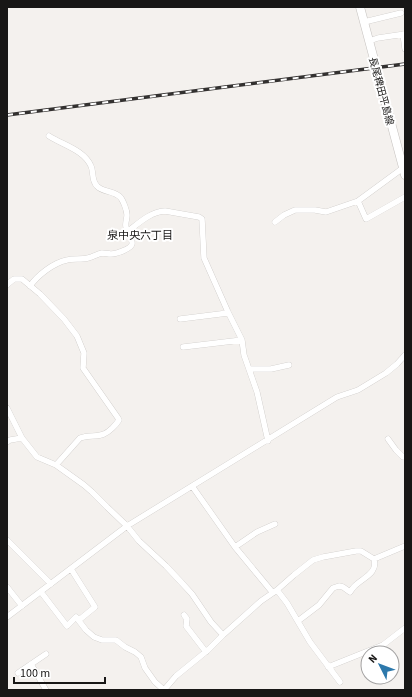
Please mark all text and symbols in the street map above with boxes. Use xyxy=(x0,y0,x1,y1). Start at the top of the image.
street label: 長尾稗田平島線 xyxy=(365,56,397,127)
district label: 泉中央六丁目 xyxy=(107,228,173,243)
north arrow xyxy=(360,645,400,685)
text: N xyxy=(365,651,381,666)
scale bar xyxy=(14,659,105,685)
text: 100 m xyxy=(20,665,50,682)

